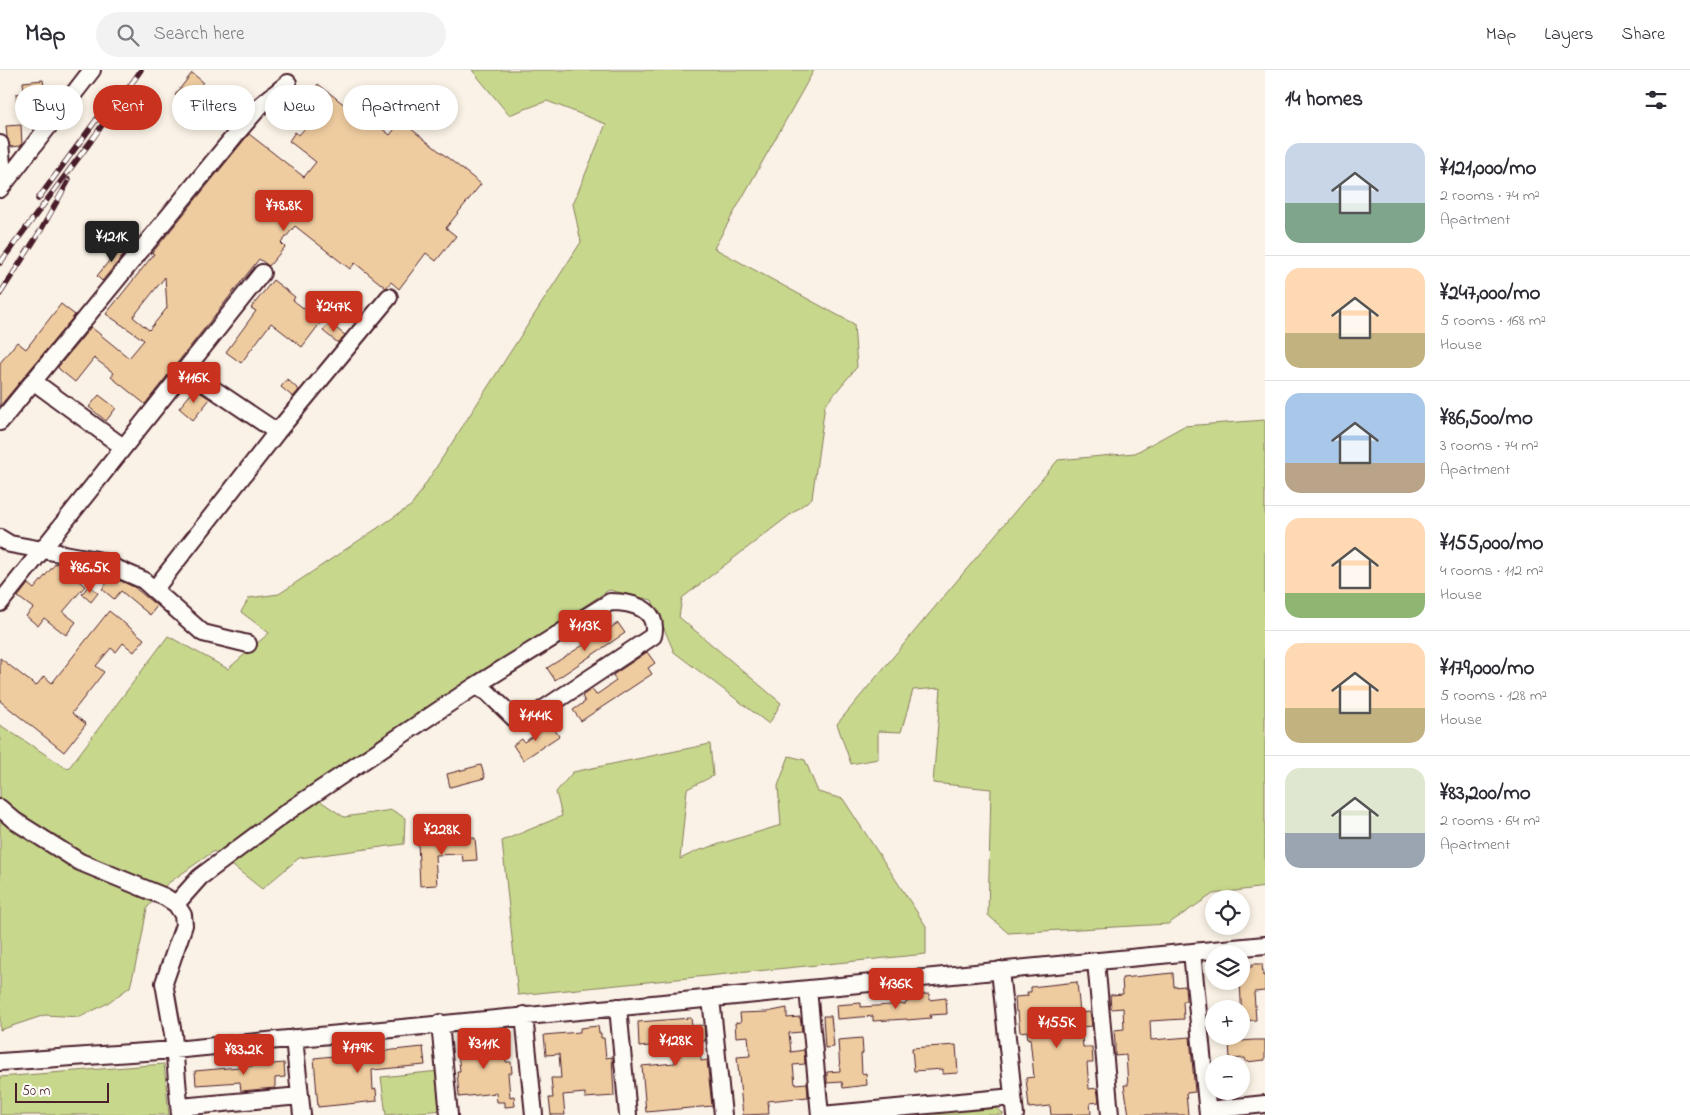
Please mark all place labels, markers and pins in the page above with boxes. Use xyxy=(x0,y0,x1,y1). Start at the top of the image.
pin: ¥78.8K xyxy=(243,190,325,232)
pin: ¥121K xyxy=(77,220,147,263)
pin: ¥247K xyxy=(299,290,369,333)
pin: ¥116K xyxy=(159,362,229,404)
pin: ¥86.5K xyxy=(49,552,131,594)
pin: ¥113K xyxy=(550,610,620,652)
pin: ¥144K xyxy=(501,700,571,742)
pin: ¥228K xyxy=(407,814,477,856)
pin: ¥136K xyxy=(861,968,931,1010)
pin: ¥155K xyxy=(1022,1006,1092,1049)
pin: ¥128K xyxy=(641,1024,711,1067)
pin: ¥311K xyxy=(449,1028,519,1070)
pin: ¥179K xyxy=(323,1032,393,1074)
pin: ¥83.2K xyxy=(203,1034,285,1076)

